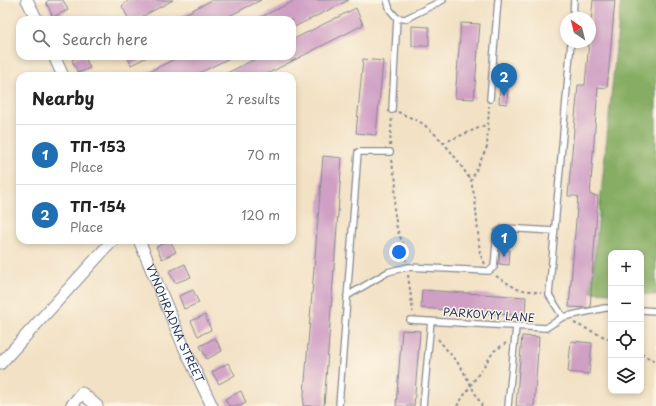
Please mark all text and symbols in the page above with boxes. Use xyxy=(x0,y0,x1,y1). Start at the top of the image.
north arrow xyxy=(560,12,596,48)
search box xyxy=(16,16,296,60)
icon: search xyxy=(30,27,52,49)
text: Search here xyxy=(62,27,148,50)
pin: 2 xyxy=(491,63,517,96)
text: Nearby xyxy=(32,85,94,111)
text: 2 results xyxy=(226,89,280,108)
text: ТП-153 xyxy=(70,134,126,157)
text: 1 xyxy=(42,145,48,164)
text: 70 m xyxy=(247,145,280,164)
text: Place xyxy=(70,157,103,176)
text: ТП-154 xyxy=(70,194,126,217)
text: 2 xyxy=(40,205,50,224)
text: 120 m xyxy=(241,205,280,224)
text: Place xyxy=(70,217,103,236)
pin: 1 xyxy=(491,224,517,257)
your location xyxy=(389,242,409,262)
map controls xyxy=(608,250,644,394)
button: + xyxy=(608,250,644,286)
street label: VYNOHRADNA STREET xyxy=(142,261,209,386)
button: − xyxy=(608,286,644,322)
street label: PARKOVYY LANE xyxy=(443,303,536,326)
button: locate xyxy=(608,322,644,358)
button: layers xyxy=(608,358,644,394)

